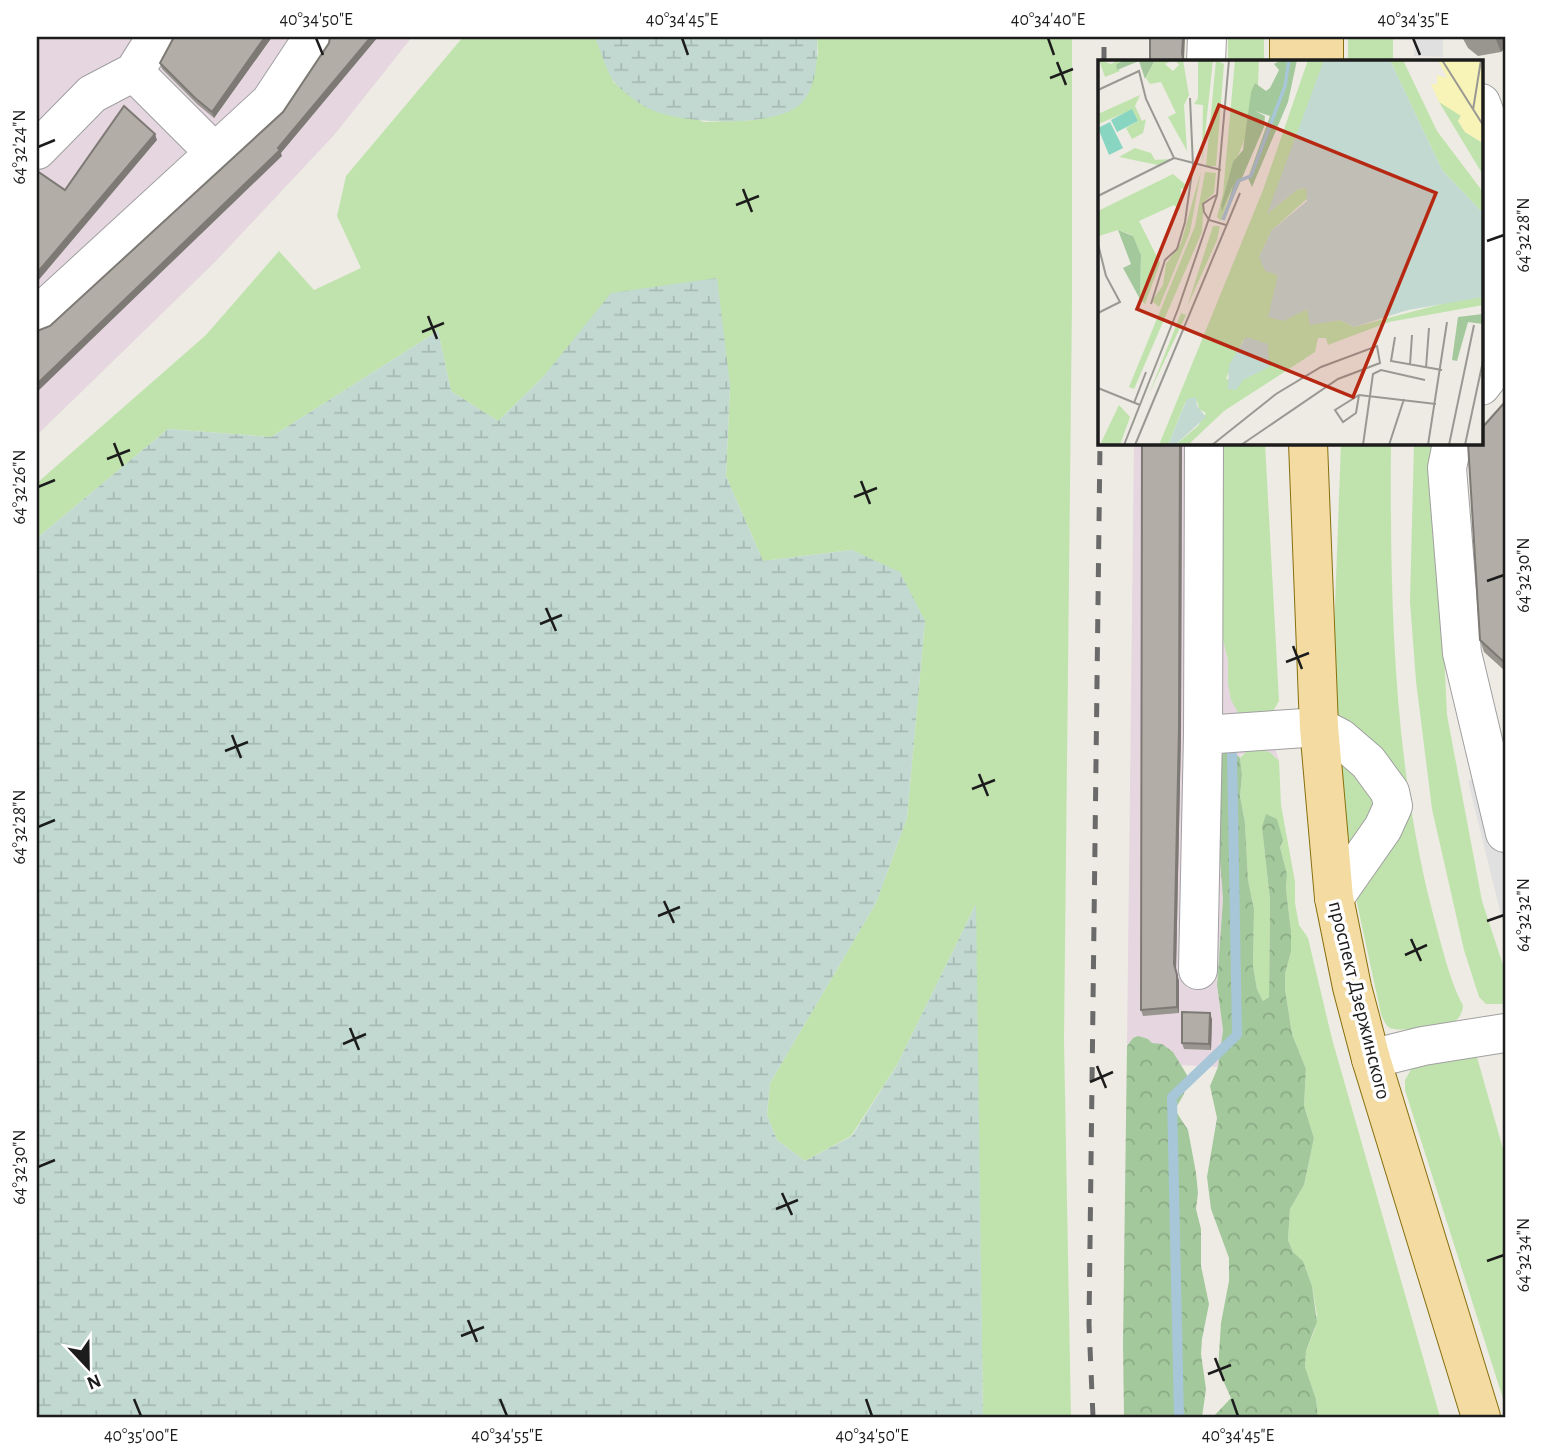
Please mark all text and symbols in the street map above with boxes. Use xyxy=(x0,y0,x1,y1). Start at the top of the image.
text: 40°34'50"E xyxy=(279,11,353,29)
text: 40°34'45"E xyxy=(646,11,719,29)
text: 40°34'40"E xyxy=(1011,11,1086,29)
text: 40°34'35"E xyxy=(1377,11,1449,29)
inset map xyxy=(1098,60,1482,444)
text: 64°32'24"N xyxy=(11,109,29,185)
text: 64°32'28"N xyxy=(1515,197,1533,273)
text: 64°32'26"N xyxy=(11,450,29,524)
text: 64°32'30"N xyxy=(1515,537,1533,613)
text: 64°32'28"N xyxy=(11,789,29,865)
text: 64°32'32"N xyxy=(1515,878,1533,952)
street label: проспект Дзержинского xyxy=(1325,899,1394,1101)
text: 64°32'30"N xyxy=(11,1129,29,1205)
text: 64°32'34"N xyxy=(1515,1218,1533,1292)
north arrow xyxy=(52,1332,122,1402)
text: N xyxy=(84,1370,103,1393)
text: 40°35'00"E xyxy=(104,1427,178,1445)
text: 40°34'55"E xyxy=(471,1427,543,1445)
text: 40°34'50"E xyxy=(835,1427,909,1445)
text: 40°34'45"E xyxy=(1202,1427,1275,1445)

